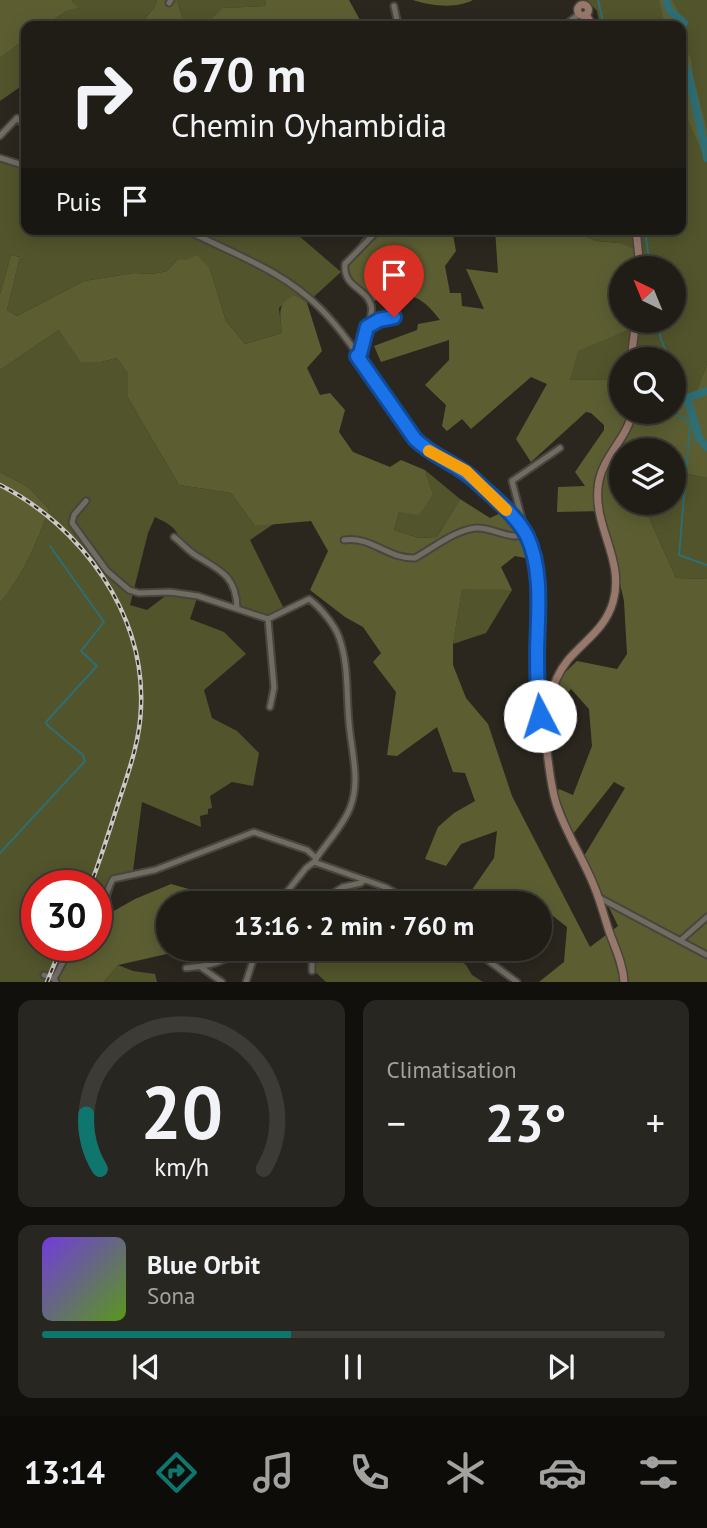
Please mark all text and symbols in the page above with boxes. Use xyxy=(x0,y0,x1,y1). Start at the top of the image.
text: 670 m xyxy=(171,42,306,106)
icon: right xyxy=(56,49,147,140)
text: Chemin Oyhambidia xyxy=(171,104,447,146)
icon: arrive xyxy=(116,182,154,220)
text: Puis xyxy=(56,185,102,218)
pin xyxy=(364,245,424,317)
icon: arrive xyxy=(375,256,413,294)
north arrow xyxy=(609,256,686,332)
map controls xyxy=(609,256,686,515)
button: search xyxy=(609,347,686,424)
button: layers xyxy=(609,438,686,515)
position arrow xyxy=(503,679,577,753)
speed limit sign: 30 xyxy=(21,870,112,961)
text: 13:16 · 2 min · 760 m xyxy=(234,909,474,942)
text: Climatisation xyxy=(387,1055,517,1084)
text: 20 xyxy=(140,1066,223,1160)
text: 23° xyxy=(485,1089,567,1156)
text: − xyxy=(387,1098,406,1147)
text: + xyxy=(646,1098,665,1147)
text: km/h xyxy=(154,1151,209,1183)
text: Blue Orbit xyxy=(147,1248,260,1281)
text: Sona xyxy=(147,1281,196,1310)
icon: previous xyxy=(127,1348,165,1386)
icon: pause xyxy=(334,1348,372,1386)
icon: next xyxy=(542,1348,580,1386)
icon: directions xyxy=(152,1448,201,1497)
icon: music xyxy=(249,1448,298,1497)
icon: phone xyxy=(345,1448,394,1497)
icon: climate xyxy=(441,1448,490,1497)
icon: car xyxy=(538,1448,587,1497)
icon: filters xyxy=(634,1448,683,1497)
text: 13:14 xyxy=(24,1451,105,1493)

